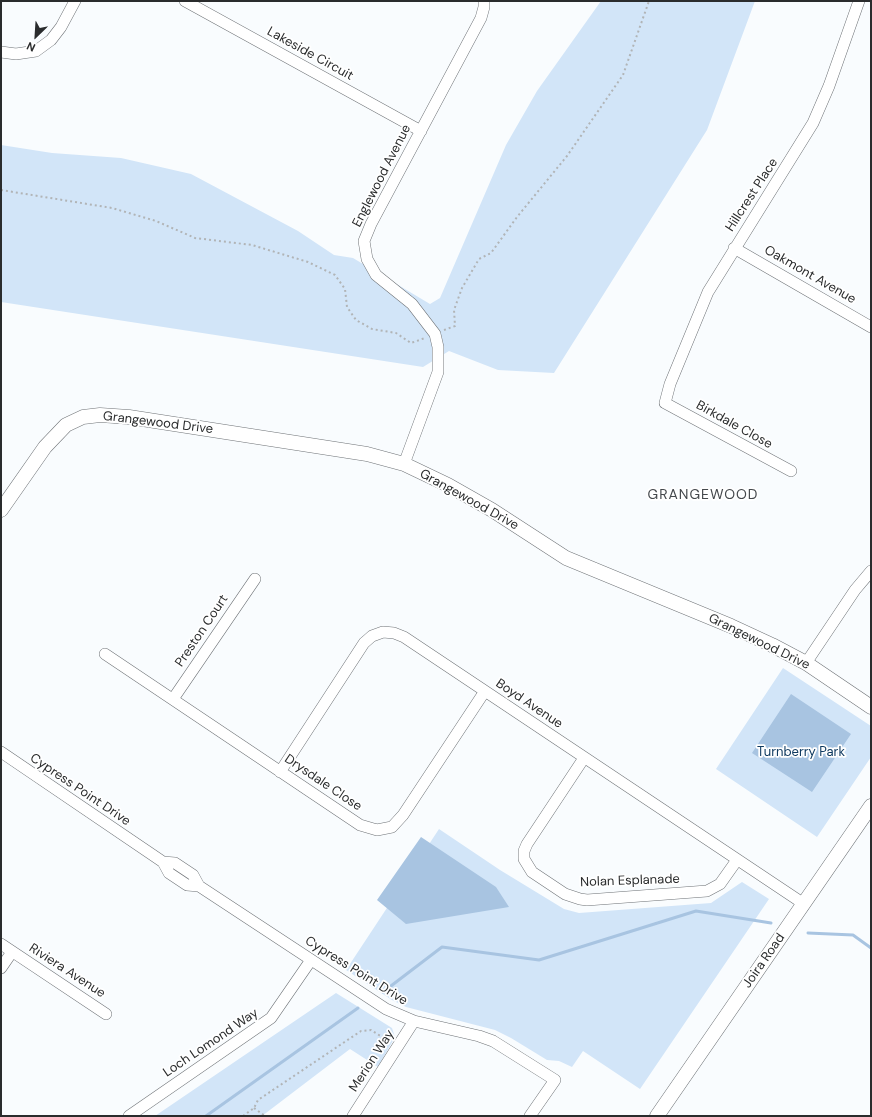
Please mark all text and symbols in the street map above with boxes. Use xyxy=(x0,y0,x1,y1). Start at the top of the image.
north arrow xyxy=(16,16,56,56)
street label: Lakeside Circuit xyxy=(264,24,356,84)
text: N xyxy=(24,39,38,55)
street label: Englewood Avenue xyxy=(349,122,415,230)
street label: Hillcrest Place xyxy=(723,155,781,235)
street label: Oakmont Avenue xyxy=(761,242,859,308)
street label: Birkdale Close xyxy=(693,398,775,452)
street label: Grangewood Drive xyxy=(102,409,214,437)
street label: Grangewood Drive xyxy=(417,466,521,534)
district label: GRANGEWOOD xyxy=(648,487,758,503)
street label: Preston Court xyxy=(172,592,232,670)
street label: Grangewood Drive xyxy=(706,611,812,673)
street label: Boyd Avenue xyxy=(493,676,565,732)
park label: Turnberry Park xyxy=(757,745,845,761)
street label: Cypress Point Drive xyxy=(27,751,133,829)
street label: Drysdale Close xyxy=(281,751,365,815)
street label: Nolan Esplanade xyxy=(580,871,680,891)
street label: Joira Road xyxy=(740,931,788,991)
street label: Cypress Point Drive xyxy=(302,933,410,1009)
street label: Riviera Avenue xyxy=(26,941,108,1001)
street label: Loch Lomond Way xyxy=(160,1005,262,1081)
street label: Merion Way xyxy=(346,1027,398,1095)

